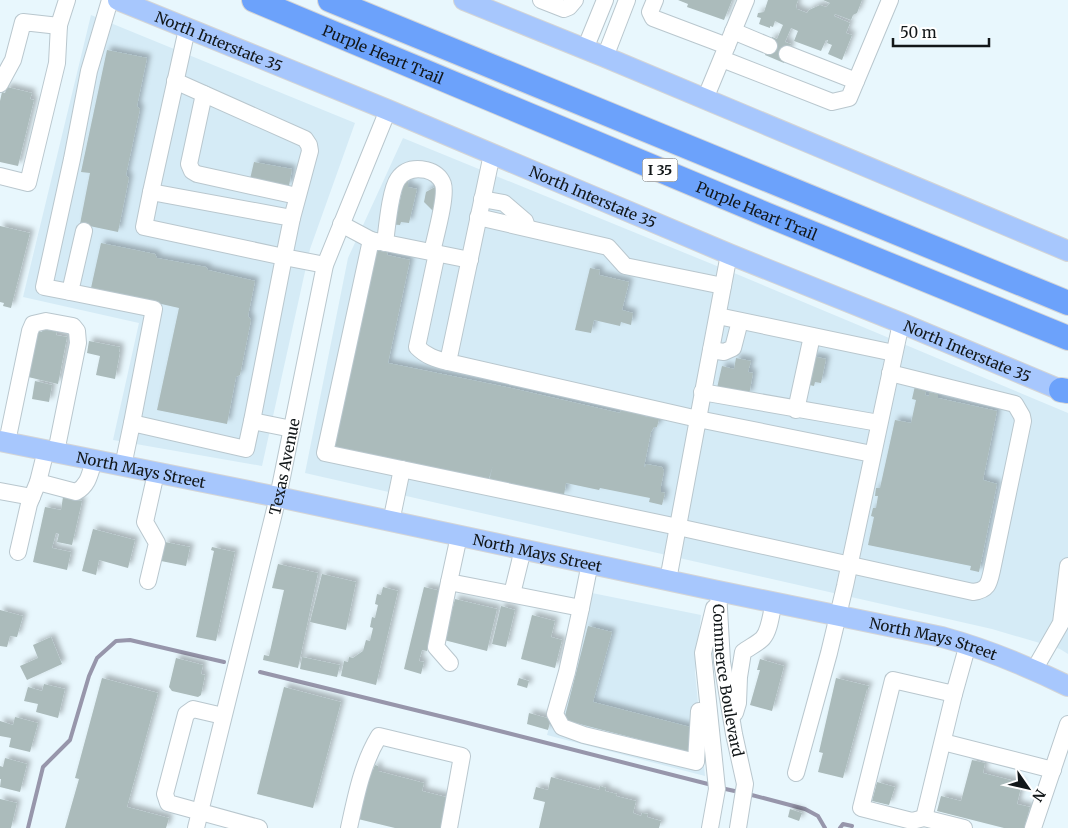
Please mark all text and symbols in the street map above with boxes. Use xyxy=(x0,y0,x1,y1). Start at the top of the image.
street label: North Interstate 35 xyxy=(152,7,285,76)
scale bar xyxy=(893,15,989,47)
street label: Purple Heart Trail xyxy=(320,20,447,88)
text: 50 m xyxy=(900,23,937,42)
road number: I 35 xyxy=(642,158,678,182)
street label: North Interstate 35 xyxy=(527,161,659,232)
street label: Purple Heart Trail xyxy=(693,177,821,244)
street label: North Interstate 35 xyxy=(901,316,1034,386)
street label: Texas Avenue xyxy=(264,416,303,517)
street label: North Mays Street xyxy=(75,447,208,492)
street label: North Mays Street xyxy=(471,529,604,575)
street label: Commerce Boulevard xyxy=(709,603,748,758)
street label: North Mays Street xyxy=(868,613,1000,664)
north arrow xyxy=(1003,763,1053,813)
text: N xyxy=(1028,786,1049,805)

